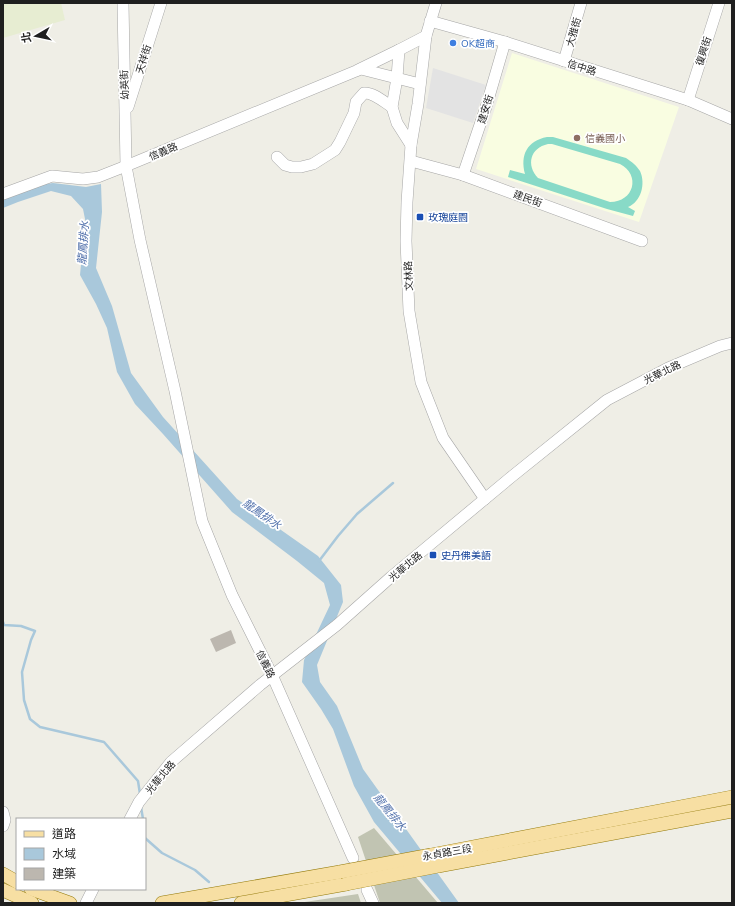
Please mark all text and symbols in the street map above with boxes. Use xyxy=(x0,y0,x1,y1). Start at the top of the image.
north arrow xyxy=(16,16,56,56)
street label: 大雅街 xyxy=(563,16,585,49)
text: 北 xyxy=(18,31,35,44)
street label: 復興街 xyxy=(693,35,715,68)
place label: OK超商 xyxy=(461,37,495,51)
marker: OK超商 xyxy=(448,38,458,48)
street label: 天祥街 xyxy=(133,43,155,76)
street label: 信中路 xyxy=(565,57,598,79)
street label: 幼英街 xyxy=(117,70,133,100)
street label: 建安街 xyxy=(475,93,497,126)
place label: 信義國小 xyxy=(585,132,625,146)
marker: 信義國小 xyxy=(572,133,582,143)
street label: 信義路 xyxy=(147,140,180,164)
street label: 建民街 xyxy=(511,187,544,211)
place label: 玫瑰庭園 xyxy=(428,211,468,225)
marker: 玫瑰庭園 xyxy=(415,212,425,222)
water label: 龍鳳排水 xyxy=(74,220,93,266)
street label: 文林路 xyxy=(401,261,417,291)
street label: 光華北路 xyxy=(641,358,683,388)
water label: 龍鳳排水 xyxy=(239,496,285,534)
street label: 光華北路 xyxy=(386,549,425,585)
place label: 史丹佛美語 xyxy=(441,549,491,563)
marker: 史丹佛美語 xyxy=(428,550,438,560)
street label: 信義路 xyxy=(252,648,278,681)
street label: 光華北路 xyxy=(143,758,179,797)
water label: 龍鳳排水 xyxy=(370,790,410,835)
legend xyxy=(16,818,146,890)
text: 道路 xyxy=(52,826,76,842)
street label: 永貞路三段 xyxy=(421,842,473,864)
text: 水域 xyxy=(52,846,76,862)
text: 建築 xyxy=(52,866,76,882)

